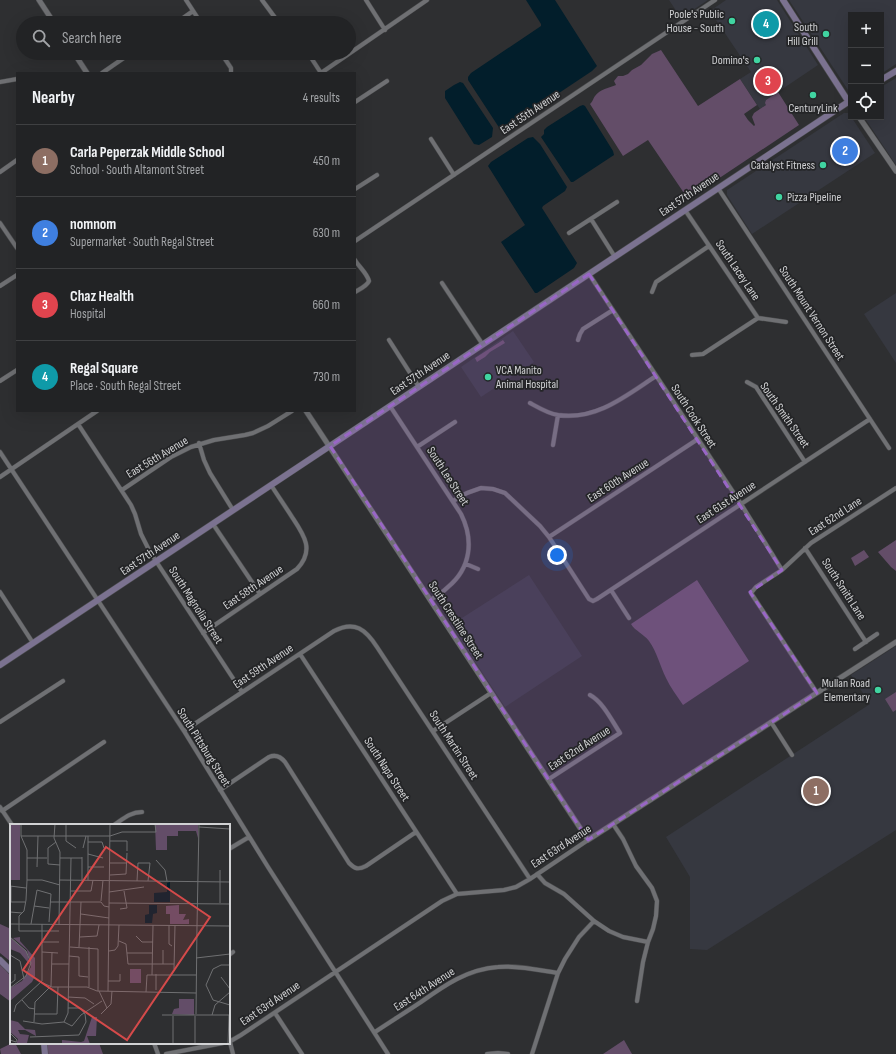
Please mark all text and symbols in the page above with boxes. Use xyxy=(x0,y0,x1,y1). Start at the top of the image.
place label: Poole's Public House - South xyxy=(667,7,724,36)
pin: 4 xyxy=(753,9,779,39)
map controls xyxy=(848,12,884,120)
button: + xyxy=(848,12,884,48)
search box xyxy=(16,16,356,60)
marker: Poole's Public House - South xyxy=(727,16,737,26)
place label: South Hill Grill xyxy=(787,20,818,49)
icon: search xyxy=(30,27,52,49)
text: Search here xyxy=(62,29,122,48)
marker: South Hill Grill xyxy=(821,29,831,39)
button: − xyxy=(848,48,884,84)
place label: Domino's xyxy=(712,53,749,68)
marker: Domino's xyxy=(752,55,762,65)
pin: 3 xyxy=(755,66,781,96)
button: locate xyxy=(848,84,884,120)
street label: East 55th Avenue xyxy=(498,87,563,138)
text: Nearby xyxy=(32,88,75,108)
text: 4 results xyxy=(303,90,340,106)
marker: CenturyLink xyxy=(808,90,818,100)
place label: CenturyLink xyxy=(789,101,838,116)
pin: 2 xyxy=(832,136,858,166)
text: Carla Peperzak Middle School xyxy=(70,143,225,162)
text: 1 xyxy=(42,153,48,169)
text: 450 m xyxy=(313,153,340,169)
place label: Catalyst Fitness xyxy=(751,158,815,173)
marker: Catalyst Fitness xyxy=(818,160,828,170)
text: School · South Altamont Street xyxy=(70,162,204,178)
street label: East 57th Avenue xyxy=(656,169,722,220)
place label: Pizza Pipeline xyxy=(787,190,841,205)
marker: Pizza Pipeline xyxy=(774,192,784,202)
text: nomnom xyxy=(70,215,116,234)
text: 2 xyxy=(42,225,48,241)
text: 630 m xyxy=(313,225,340,241)
text: Supermarket · South Regal Street xyxy=(70,234,214,250)
street label: South Lacey Lane xyxy=(712,237,763,304)
street label: South Mount Vernon Street xyxy=(775,263,848,364)
text: Chaz Health xyxy=(70,287,134,306)
text: 3 xyxy=(42,297,48,313)
text: 660 m xyxy=(312,297,340,313)
text: Hospital xyxy=(70,306,106,322)
street label: East 57th Avenue xyxy=(387,348,453,399)
text: Regal Square xyxy=(70,359,138,378)
place label: VCA Manito Animal Hospital xyxy=(495,363,558,392)
text: 4 xyxy=(42,369,48,385)
text: 730 m xyxy=(313,369,340,385)
marker: VCA Manito Animal Hospital xyxy=(483,372,493,382)
text: Place · South Regal Street xyxy=(70,378,181,394)
street label: South Smith Street xyxy=(756,379,813,451)
street label: South Cook Street xyxy=(667,381,720,451)
street label: East 56th Avenue xyxy=(124,433,191,482)
street label: South Lee Street xyxy=(423,444,472,509)
street label: East 60th Avenue xyxy=(585,455,652,506)
street label: East 61st Avenue xyxy=(694,478,759,527)
street label: East 62nd Lane xyxy=(806,494,865,539)
street label: East 57th Avenue xyxy=(117,528,183,579)
your location xyxy=(547,545,567,565)
street label: South Smith Lane xyxy=(818,556,869,623)
street label: East 58th Avenue xyxy=(220,562,286,613)
street label: South Magnolia Street xyxy=(165,564,226,647)
street label: South Crestline Street xyxy=(425,579,486,662)
street label: East 59th Avenue xyxy=(230,641,296,692)
place label: Mullan Road Elementary xyxy=(822,676,870,705)
marker: Mullan Road Elementary xyxy=(873,685,883,695)
street label: South Pittsburg Street xyxy=(173,705,234,790)
street label: South Martin Street xyxy=(426,708,482,783)
street label: East 62nd Avenue xyxy=(545,723,613,774)
street label: South Napa Street xyxy=(360,734,413,804)
pin: 1 xyxy=(803,776,829,806)
street label: East 63rd Avenue xyxy=(528,821,594,872)
inset map xyxy=(10,824,230,1044)
street label: East 64th Avenue xyxy=(391,964,458,1015)
street label: East 63rd Avenue xyxy=(237,978,303,1029)

